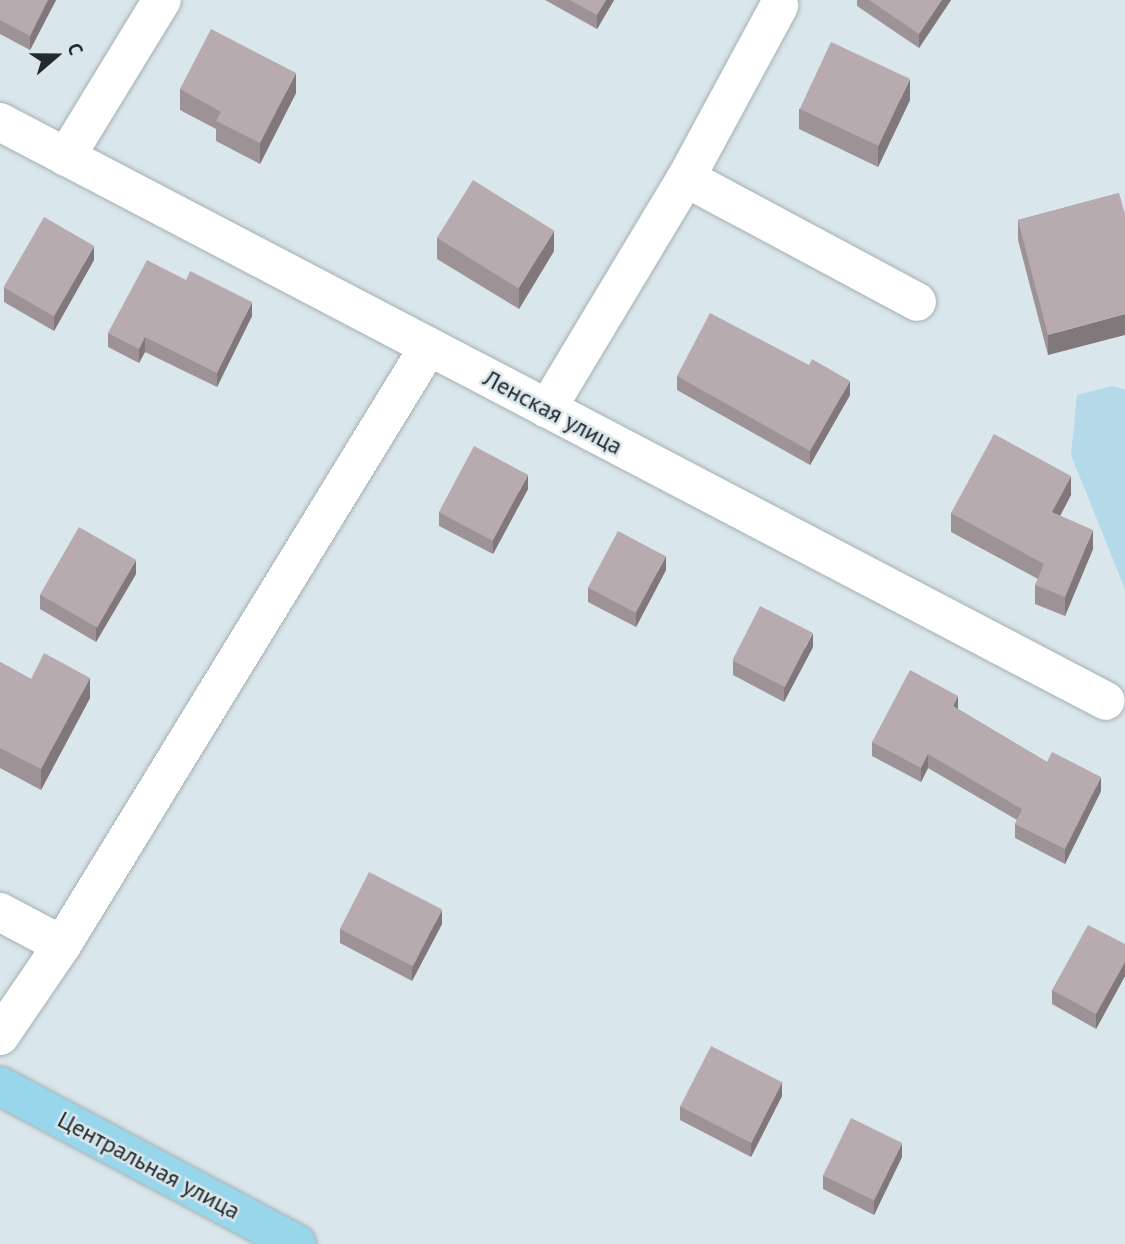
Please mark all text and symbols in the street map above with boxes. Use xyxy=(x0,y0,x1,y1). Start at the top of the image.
north arrow xyxy=(21,21,91,91)
text: С xyxy=(63,40,89,58)
street label: Ленская улица xyxy=(479,363,627,461)
street label: Центральная улица xyxy=(53,1105,245,1225)

